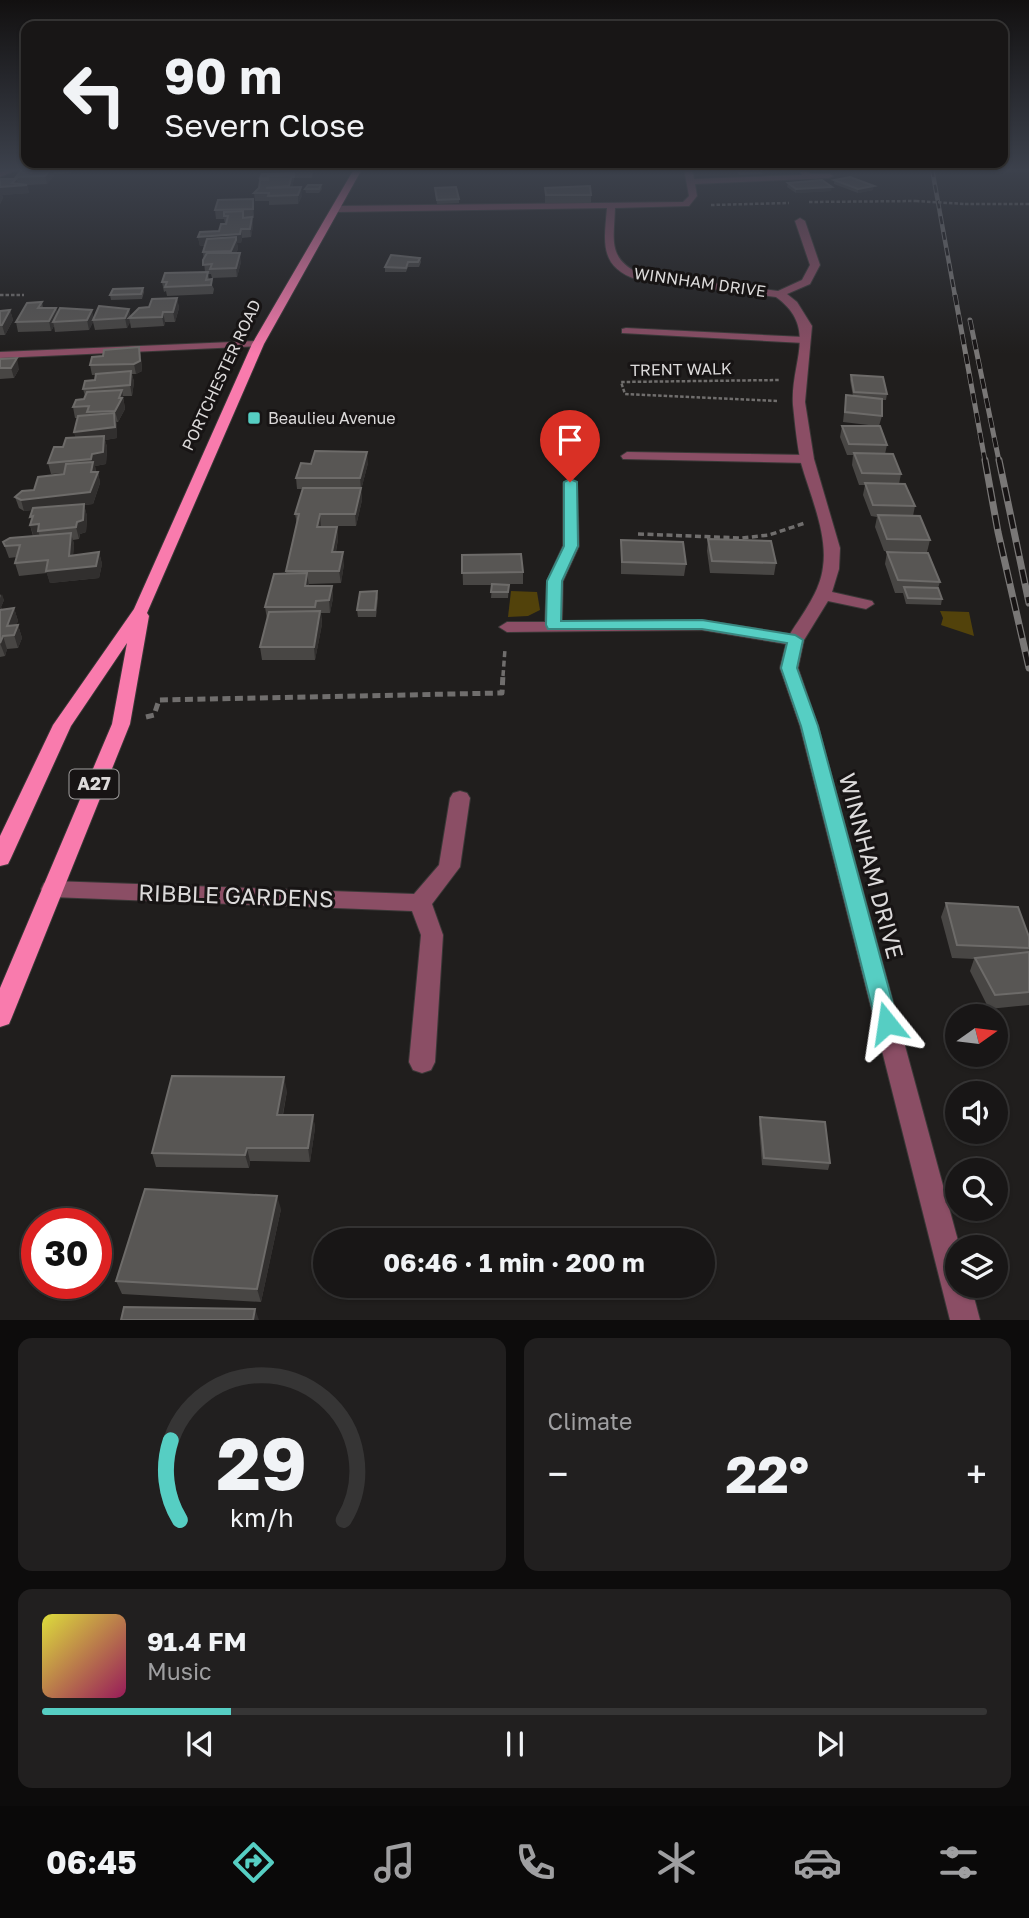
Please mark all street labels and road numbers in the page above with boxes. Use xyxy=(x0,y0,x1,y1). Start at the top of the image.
street label: WINNHAM DRIVE xyxy=(633,263,767,301)
street label: PORTCHESTER ROAD xyxy=(177,296,265,454)
street label: TRENT WALK xyxy=(630,358,732,380)
road number: A27 xyxy=(70,770,119,798)
street label: WINNHAM DRIVE xyxy=(834,770,910,962)
street label: RIBBLE GARDENS xyxy=(138,878,334,912)

